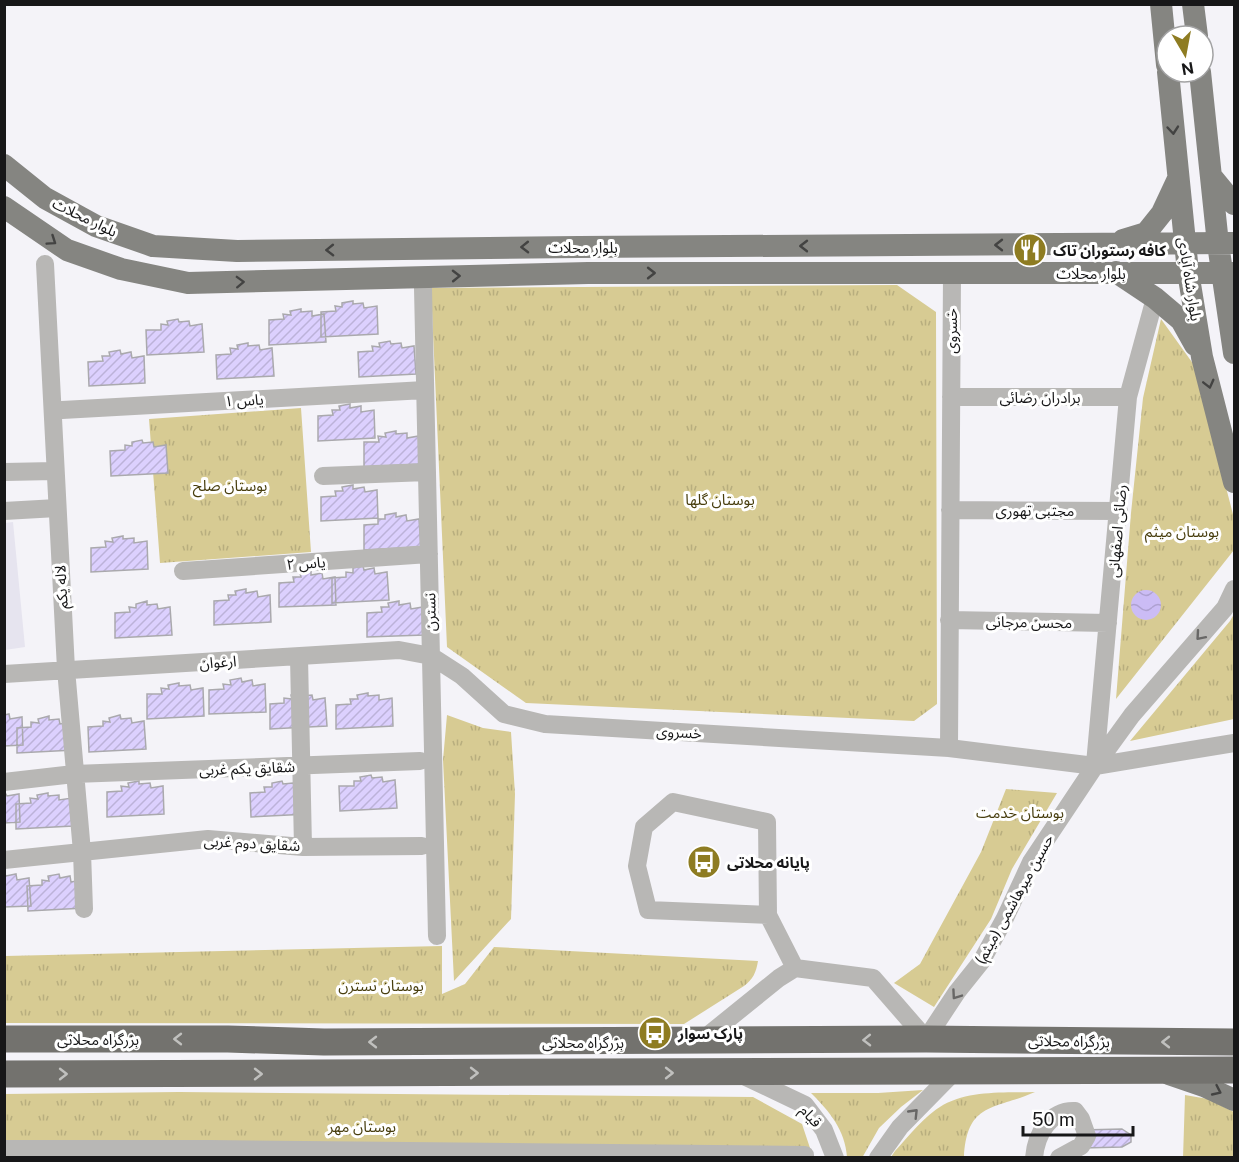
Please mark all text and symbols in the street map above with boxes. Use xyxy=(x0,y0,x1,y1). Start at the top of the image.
north arrow xyxy=(1155,24,1215,84)
text: N xyxy=(1180,58,1195,79)
one-way arrow xyxy=(1166,126,1179,135)
street label: بلوار محلات xyxy=(50,194,120,241)
restaurant icon: کافه رستوران تاک xyxy=(1012,232,1048,268)
one-way arrow xyxy=(46,233,57,244)
street label: بلوار شاه آبادی xyxy=(1174,236,1205,322)
one-way arrow xyxy=(995,238,1004,251)
street label: بلوار محلات xyxy=(548,239,618,257)
one-way arrow xyxy=(800,239,809,252)
one-way arrow xyxy=(521,241,530,253)
place label: کافه رستوران تاک xyxy=(1053,242,1166,260)
one-way arrow xyxy=(326,244,335,256)
street label: بلوار محلات xyxy=(1056,265,1126,283)
one-way arrow xyxy=(646,267,655,279)
one-way arrow xyxy=(451,270,460,283)
one-way arrow xyxy=(235,275,244,288)
street label: خسروی xyxy=(943,308,961,354)
one-way arrow xyxy=(1202,379,1215,389)
street label: برادران رضائی xyxy=(1000,389,1081,407)
street label: یاس ۱ xyxy=(224,390,264,411)
park label: بوستان صلح xyxy=(193,477,267,498)
street label: رضائی اصفهانی xyxy=(1104,484,1131,578)
park label: بوستان گلها xyxy=(685,491,755,509)
street label: مجتبی تهوری xyxy=(996,502,1074,520)
park label: بوستان میثم xyxy=(1145,523,1219,543)
street label: یاس ۲ xyxy=(286,553,326,574)
street label: لاله یکم xyxy=(51,564,74,609)
street label: نسترن xyxy=(421,593,440,631)
street label: محسن مرجانی xyxy=(986,613,1072,632)
one-way arrow xyxy=(1196,629,1207,640)
street label: ارغوان xyxy=(199,652,237,673)
street label: خسروی xyxy=(656,722,702,743)
street label: شقایق یکم غربی xyxy=(199,758,296,781)
park label: بوستان خدمت xyxy=(976,804,1064,822)
street label: حسین میرهاشمی (میثم) xyxy=(971,831,1059,968)
street label: شقایق دوم غربی xyxy=(203,832,301,857)
bus stop icon: پایانه محلاتی xyxy=(686,844,722,880)
place label: پایانه محلاتی xyxy=(727,854,810,872)
park label: بوستان نسترن xyxy=(338,977,424,995)
one-way arrow xyxy=(952,988,963,999)
bus stop icon: پارک سوار xyxy=(637,1015,673,1051)
place label: پارک سوار xyxy=(677,1025,743,1043)
street label: بزرگراه محلاتی xyxy=(57,1031,139,1049)
street label: بزرگراه محلاتی xyxy=(1028,1032,1110,1051)
one-way arrow xyxy=(174,1033,183,1045)
street label: بزرگراه محلاتی xyxy=(542,1034,624,1052)
one-way arrow xyxy=(863,1034,872,1046)
one-way arrow xyxy=(369,1036,378,1048)
one-way arrow xyxy=(1161,1036,1170,1048)
one-way arrow xyxy=(469,1067,478,1079)
one-way arrow xyxy=(664,1067,673,1079)
one-way arrow xyxy=(58,1068,67,1080)
one-way arrow xyxy=(253,1068,262,1080)
one-way arrow xyxy=(1210,1084,1221,1096)
scale bar xyxy=(1023,1099,1132,1137)
street label: قیام xyxy=(794,1101,826,1133)
one-way arrow xyxy=(906,1109,917,1120)
text: 50 m xyxy=(1032,1109,1075,1130)
park label: بوستان مهر xyxy=(327,1118,396,1136)

